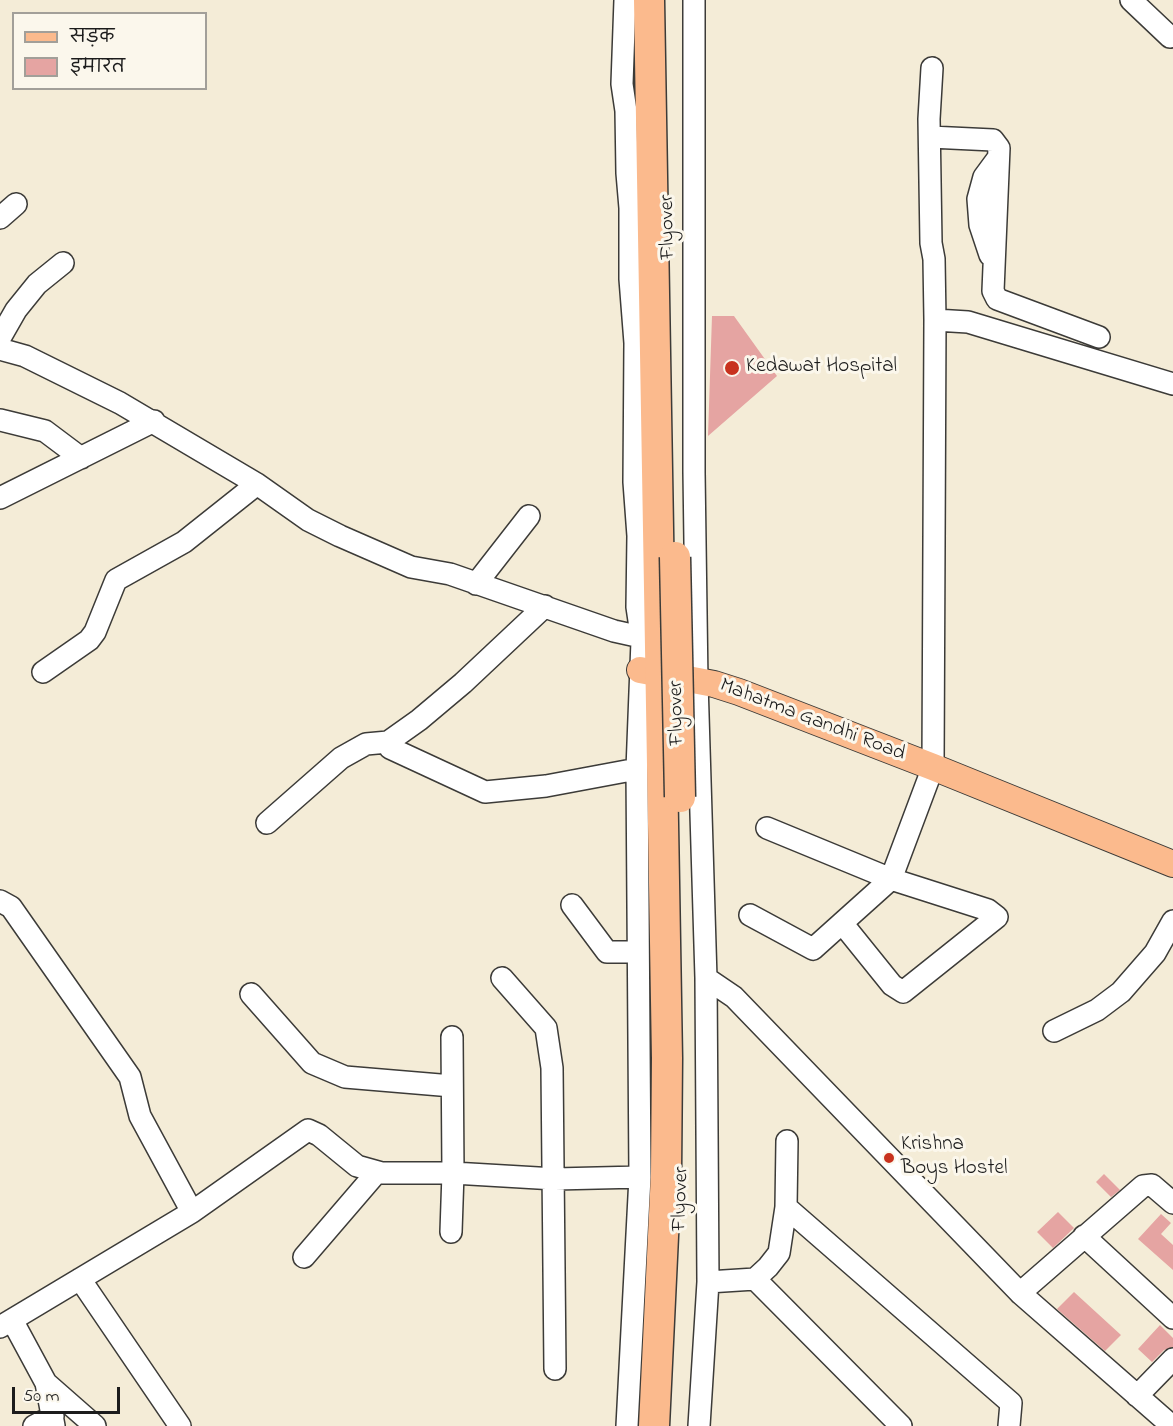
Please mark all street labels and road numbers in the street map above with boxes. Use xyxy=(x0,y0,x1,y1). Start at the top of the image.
street label: Flyover xyxy=(656,194,682,260)
street label: Mahatma Gandhi Road xyxy=(716,674,908,768)
street label: Flyover xyxy=(665,680,691,746)
street label: Flyover xyxy=(668,1166,696,1232)

